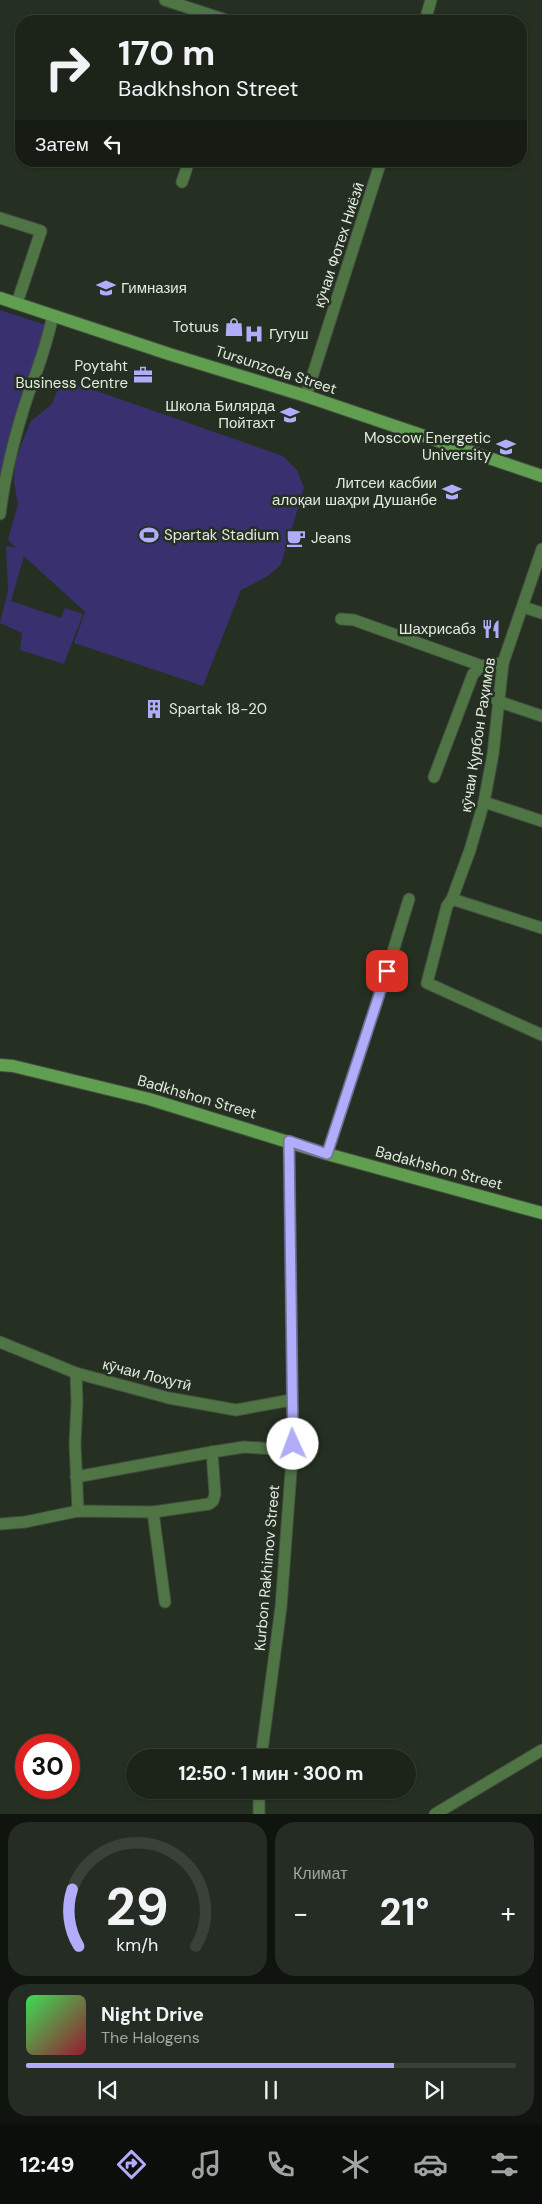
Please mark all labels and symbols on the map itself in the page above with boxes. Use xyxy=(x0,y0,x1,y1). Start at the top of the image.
street label: кӯчаи Фотех Ниёзӣ xyxy=(309,180,369,310)
school or university icon: Гимназия xyxy=(95,277,117,299)
place label: Гимназия xyxy=(121,278,187,298)
shop icon: Totuus xyxy=(223,316,245,338)
place label: Totuus xyxy=(173,317,219,337)
hospital icon: Гугуш xyxy=(243,323,265,345)
place label: Гугуш xyxy=(269,324,309,344)
street label: Tursunzoda Street xyxy=(213,341,339,399)
place label: Poytaht Business Centre xyxy=(15,356,128,393)
office icon: Poytaht Business Centre xyxy=(132,364,154,386)
place label: Школа Билярда Пойтахт xyxy=(165,396,276,433)
school or university icon: Школа Билярда Пойтахт xyxy=(279,404,301,426)
place label: Moscow Energetic University xyxy=(364,428,492,465)
school or university icon: Moscow Energetic University xyxy=(495,436,517,458)
place label: Литсеи касбии алоқаи шаҳри Душанбе xyxy=(272,473,437,510)
school or university icon: Литсеи касбии алоқаи шаҳри Душанбе xyxy=(441,481,463,503)
sports icon: Spartak Stadium xyxy=(138,524,160,546)
place label: Spartak Stadium xyxy=(164,525,279,545)
cafe icon: Jeans xyxy=(285,527,307,549)
place label: Jeans xyxy=(311,528,351,548)
restaurant icon: Шахрисабз xyxy=(480,618,502,640)
place label: Шахрисабз xyxy=(399,619,476,639)
street label: кӯчаи Қурбон Раҳимов xyxy=(456,656,500,814)
building icon: Spartak 18-20 xyxy=(143,698,165,720)
place label: Spartak 18-20 xyxy=(169,699,267,719)
pin xyxy=(366,950,408,992)
street label: Badkhshon Street xyxy=(135,1070,259,1124)
street label: Badakhshon Street xyxy=(373,1141,505,1195)
street label: кӯчаи Лоҳутӣ xyxy=(100,1354,194,1396)
position arrow xyxy=(266,1417,318,1469)
street label: Kurbon Rakhimov Street xyxy=(250,1484,284,1652)
speed limit sign: 30 xyxy=(15,1734,80,1799)

